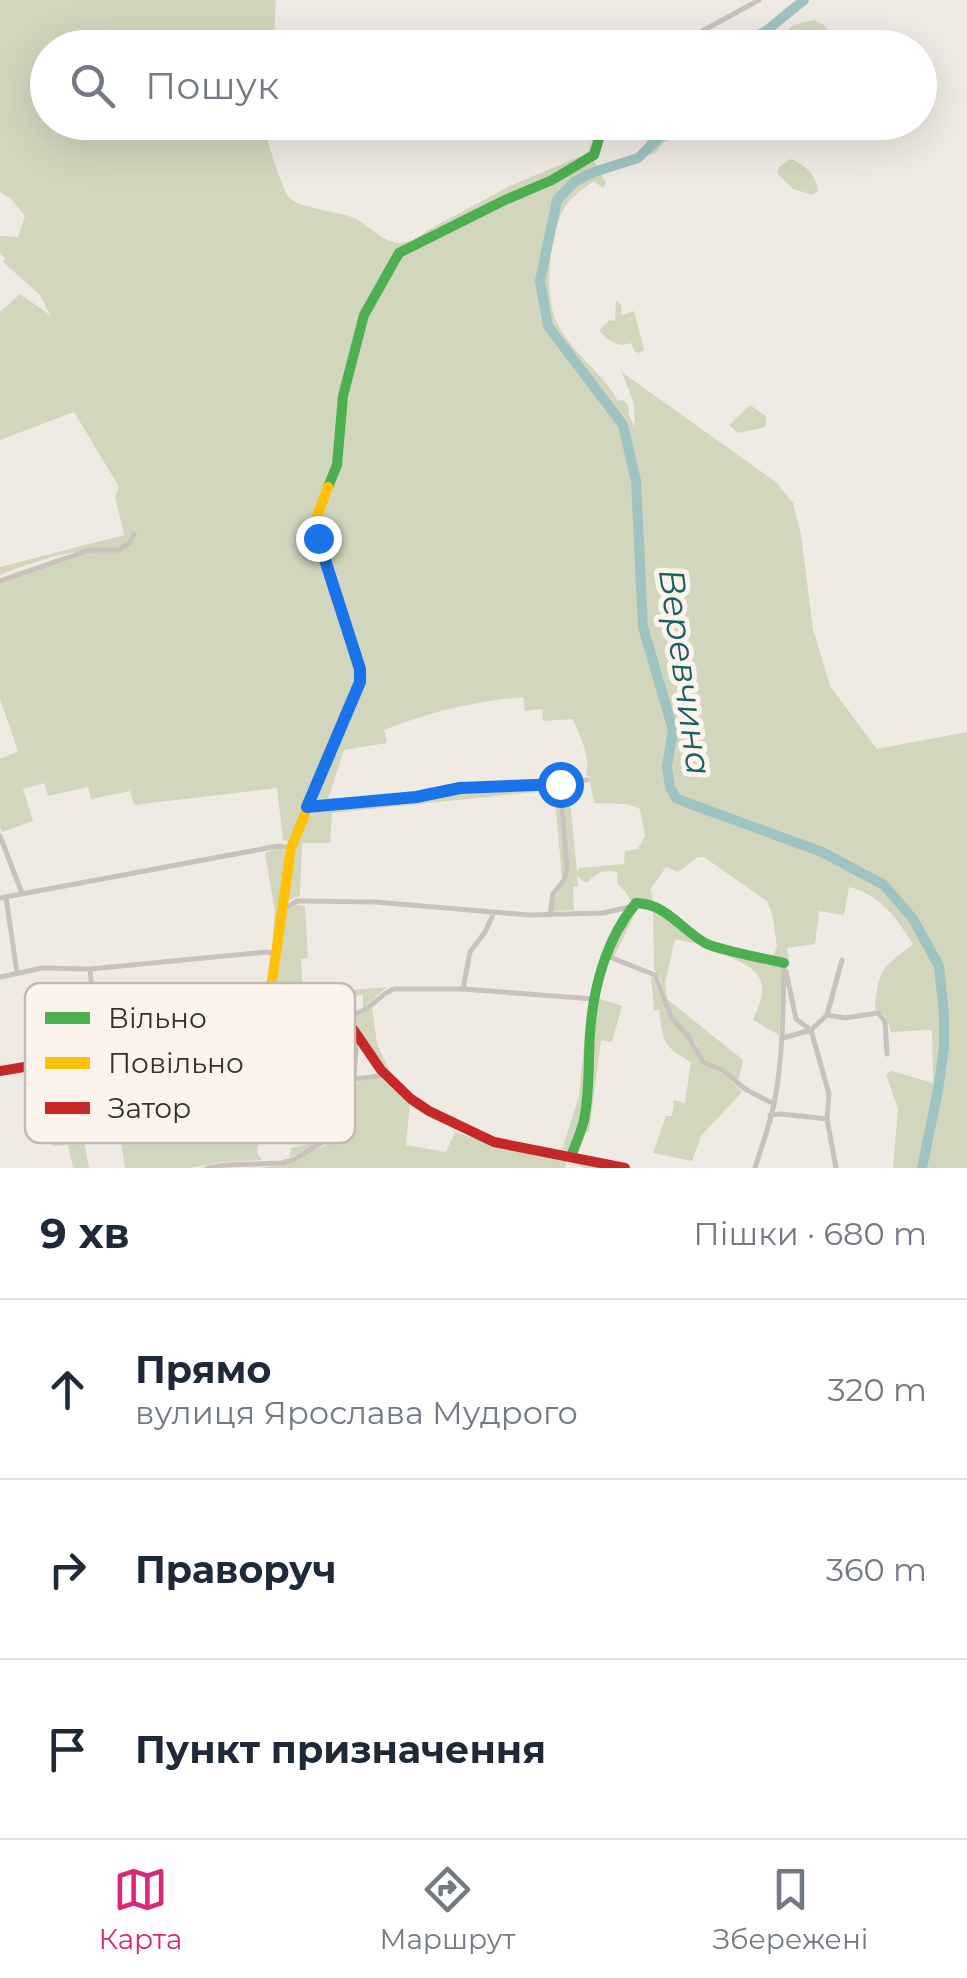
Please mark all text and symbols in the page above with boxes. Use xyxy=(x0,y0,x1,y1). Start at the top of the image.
search box xyxy=(30,30,937,140)
icon: search xyxy=(65,58,120,113)
text: Пошук xyxy=(145,62,279,109)
route end xyxy=(296,516,342,562)
water label: Веревчина xyxy=(650,566,721,778)
route start xyxy=(538,762,584,808)
legend xyxy=(25,983,355,1143)
text: Вільно xyxy=(108,1001,207,1035)
text: Повільно xyxy=(108,1046,244,1080)
text: Затор xyxy=(108,1091,191,1125)
text: 9 хв xyxy=(40,1207,130,1259)
text: Пішки · 680 m xyxy=(693,1214,927,1253)
text: Прямо xyxy=(135,1346,271,1393)
icon: ahead xyxy=(40,1362,95,1417)
text: 320 m xyxy=(827,1370,927,1409)
text: вулиця Ярослава Мудрого xyxy=(135,1393,578,1432)
icon: right xyxy=(40,1542,95,1597)
text: Праворуч xyxy=(135,1546,337,1593)
text: 360 m xyxy=(826,1550,927,1589)
icon: arrive xyxy=(40,1722,95,1777)
text: Пункт призначення xyxy=(135,1726,546,1773)
tab: Карта xyxy=(99,1862,182,1956)
tab: Маршрут xyxy=(379,1862,516,1956)
tab: Збережені xyxy=(713,1862,868,1956)

